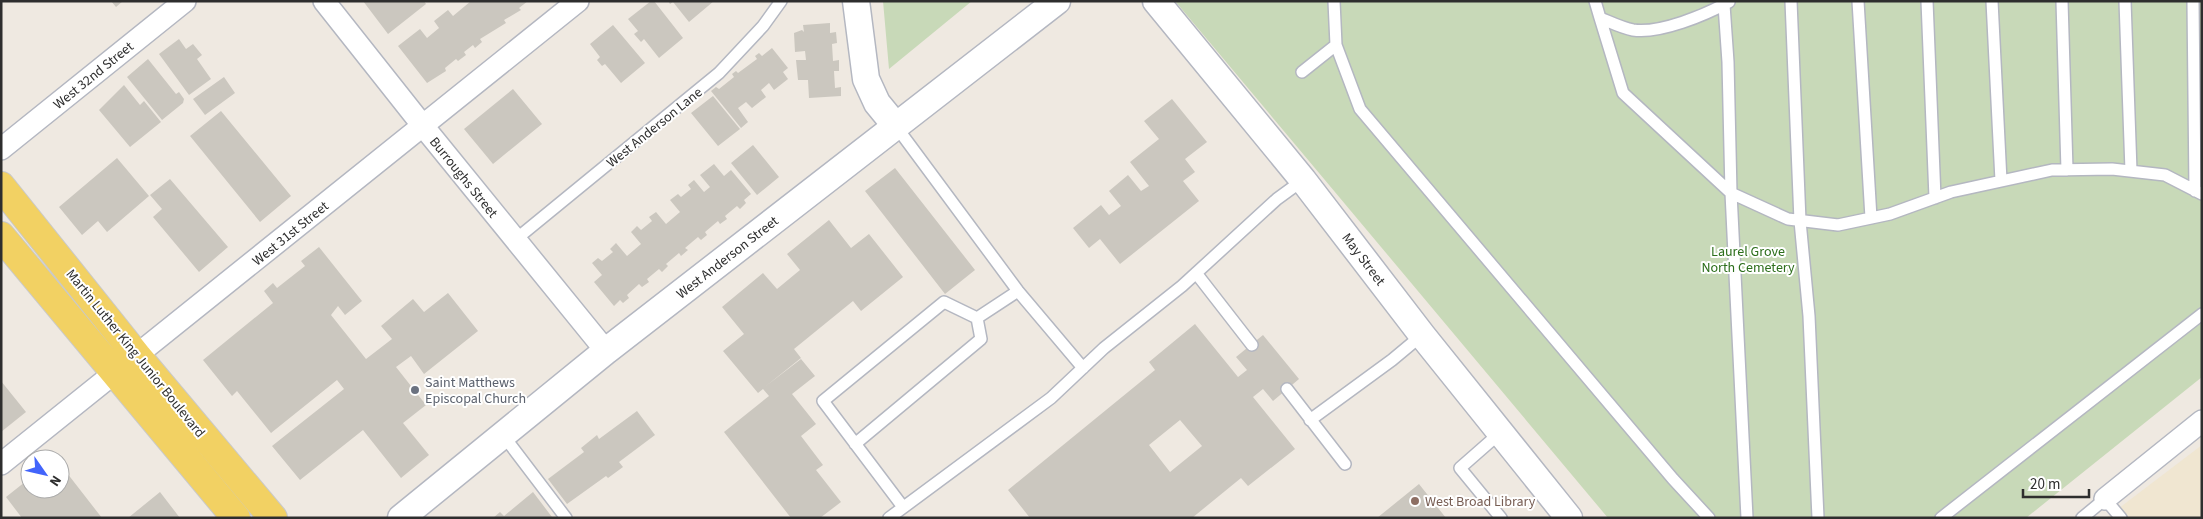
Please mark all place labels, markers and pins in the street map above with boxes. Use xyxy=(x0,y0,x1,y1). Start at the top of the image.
place label: Saint Matthews Episcopal Church xyxy=(425,373,526,409)
marker: Saint Matthews Episcopal Church xyxy=(409,384,421,396)
place label: West Broad Library xyxy=(1425,492,1536,512)
marker: West Broad Library xyxy=(1409,495,1421,507)

